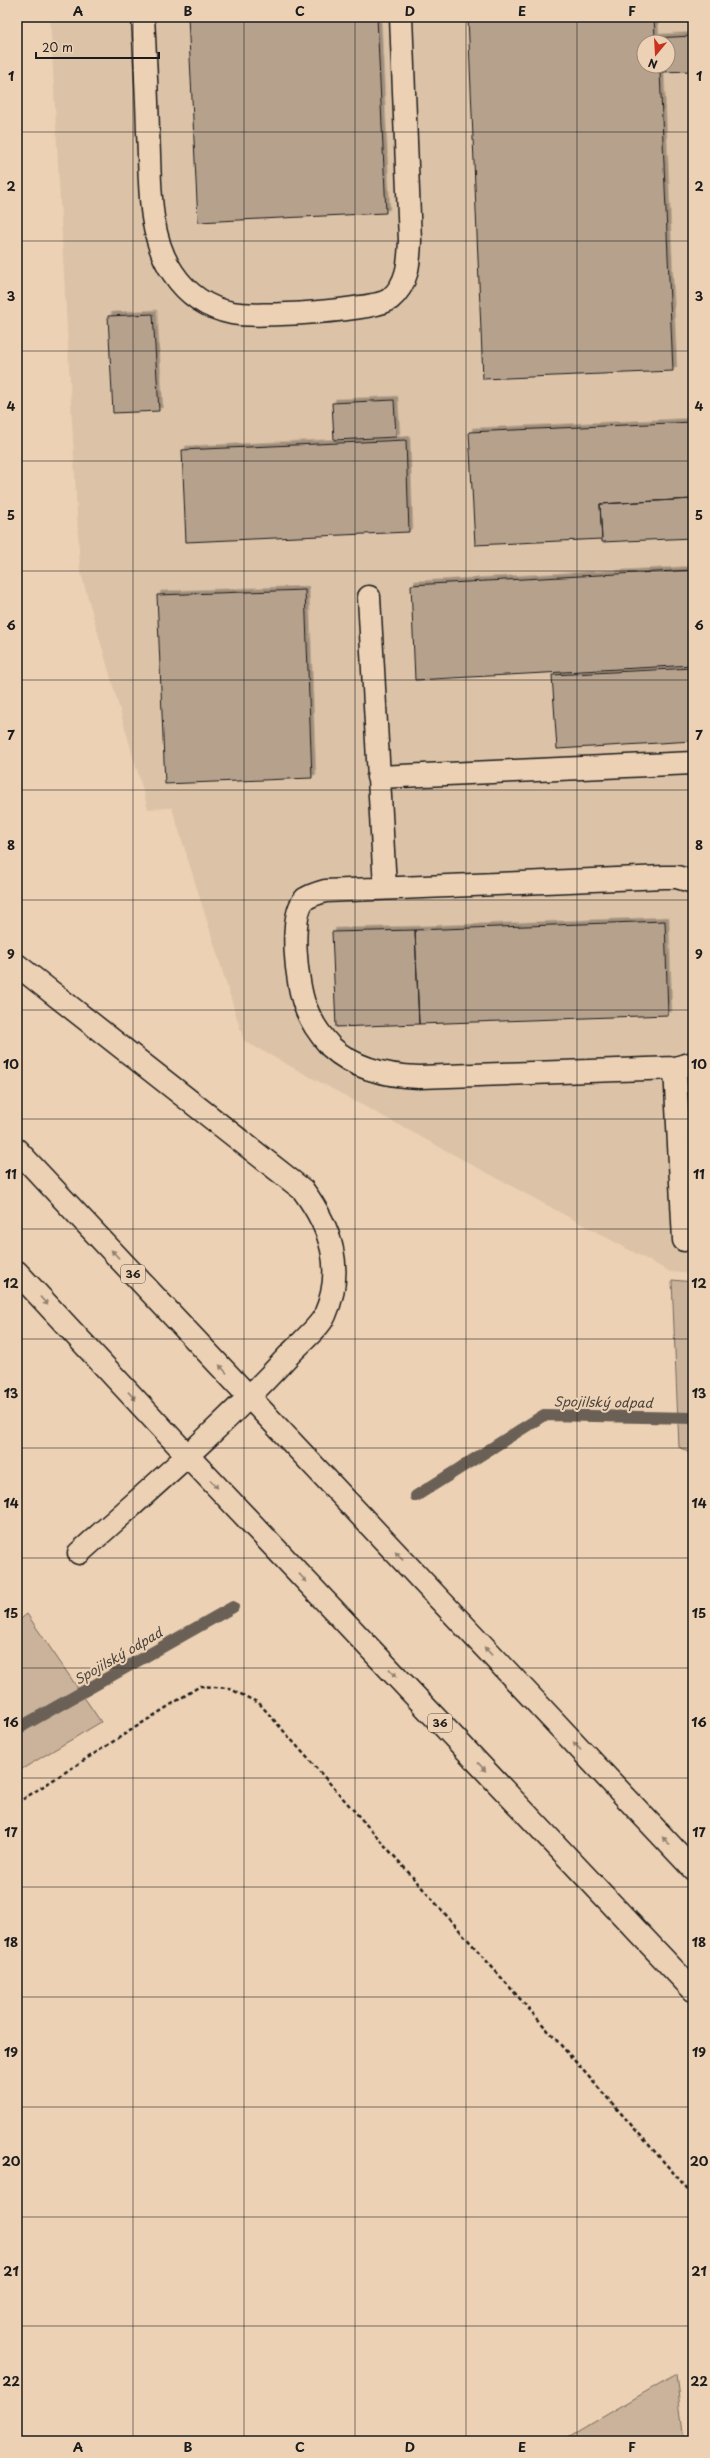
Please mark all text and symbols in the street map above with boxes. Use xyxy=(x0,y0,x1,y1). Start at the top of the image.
text: A xyxy=(73,1,83,20)
text: B xyxy=(184,1,193,20)
text: C xyxy=(295,1,305,20)
text: D xyxy=(405,1,415,20)
text: E xyxy=(518,1,526,20)
text: F xyxy=(628,1,636,20)
scale bar xyxy=(36,34,159,60)
north arrow xyxy=(636,34,676,74)
text: 20 m xyxy=(42,38,73,56)
text: N xyxy=(646,54,660,73)
text: 1 xyxy=(8,66,14,85)
text: 1 xyxy=(696,66,702,85)
text: 2 xyxy=(6,176,16,195)
text: 2 xyxy=(694,176,704,195)
text: 3 xyxy=(7,286,16,305)
text: 3 xyxy=(695,286,704,305)
text: 4 xyxy=(7,396,16,415)
text: 4 xyxy=(695,396,704,415)
text: 5 xyxy=(7,505,15,524)
text: 5 xyxy=(695,505,703,524)
text: 6 xyxy=(6,615,16,634)
text: 6 xyxy=(694,615,704,634)
text: 7 xyxy=(7,725,15,744)
text: 7 xyxy=(695,725,703,744)
text: 8 xyxy=(7,835,15,854)
text: 8 xyxy=(695,835,703,854)
text: 9 xyxy=(7,944,15,963)
text: 9 xyxy=(695,944,703,963)
text: 10 xyxy=(3,1054,19,1073)
text: 10 xyxy=(691,1054,707,1073)
text: 11 xyxy=(5,1164,17,1183)
text: 11 xyxy=(693,1164,705,1183)
one-way arrow xyxy=(110,1249,120,1259)
road number: 36 xyxy=(121,1265,145,1283)
text: 12 xyxy=(3,1273,19,1292)
text: 12 xyxy=(691,1273,707,1292)
one-way arrow xyxy=(39,1296,48,1306)
one-way arrow xyxy=(218,1364,228,1374)
text: 13 xyxy=(4,1383,19,1402)
text: 13 xyxy=(692,1383,707,1402)
one-way arrow xyxy=(127,1391,137,1401)
water label: Spojilský odpad xyxy=(553,1391,655,1412)
one-way arrow xyxy=(209,1479,219,1489)
text: 14 xyxy=(3,1493,19,1512)
text: 14 xyxy=(691,1493,707,1512)
one-way arrow xyxy=(395,1552,404,1561)
one-way arrow xyxy=(298,1573,308,1583)
text: 15 xyxy=(4,1603,18,1622)
text: 15 xyxy=(692,1603,706,1622)
water label: Spojilský odpad xyxy=(70,1622,167,1689)
one-way arrow xyxy=(483,1646,493,1656)
one-way arrow xyxy=(388,1667,397,1678)
text: 16 xyxy=(3,1712,19,1731)
text: 16 xyxy=(691,1712,707,1731)
road number: 36 xyxy=(428,1714,452,1732)
one-way arrow xyxy=(572,1741,582,1751)
one-way arrow xyxy=(477,1762,487,1772)
text: 17 xyxy=(4,1822,18,1841)
text: 17 xyxy=(692,1822,706,1841)
one-way arrow xyxy=(662,1836,671,1845)
text: 18 xyxy=(4,1932,18,1951)
text: 18 xyxy=(692,1932,706,1951)
text: 19 xyxy=(4,2042,18,2061)
text: 19 xyxy=(692,2042,706,2061)
text: 20 xyxy=(2,2151,21,2170)
text: 20 xyxy=(690,2151,709,2170)
text: 21 xyxy=(3,2261,19,2280)
text: 21 xyxy=(691,2261,707,2280)
text: 22 xyxy=(2,2371,20,2390)
text: 22 xyxy=(690,2371,708,2390)
text: A xyxy=(73,2437,83,2456)
text: B xyxy=(184,2437,193,2456)
text: C xyxy=(295,2437,305,2456)
text: D xyxy=(405,2437,415,2456)
text: E xyxy=(518,2437,526,2456)
text: F xyxy=(628,2437,636,2456)

